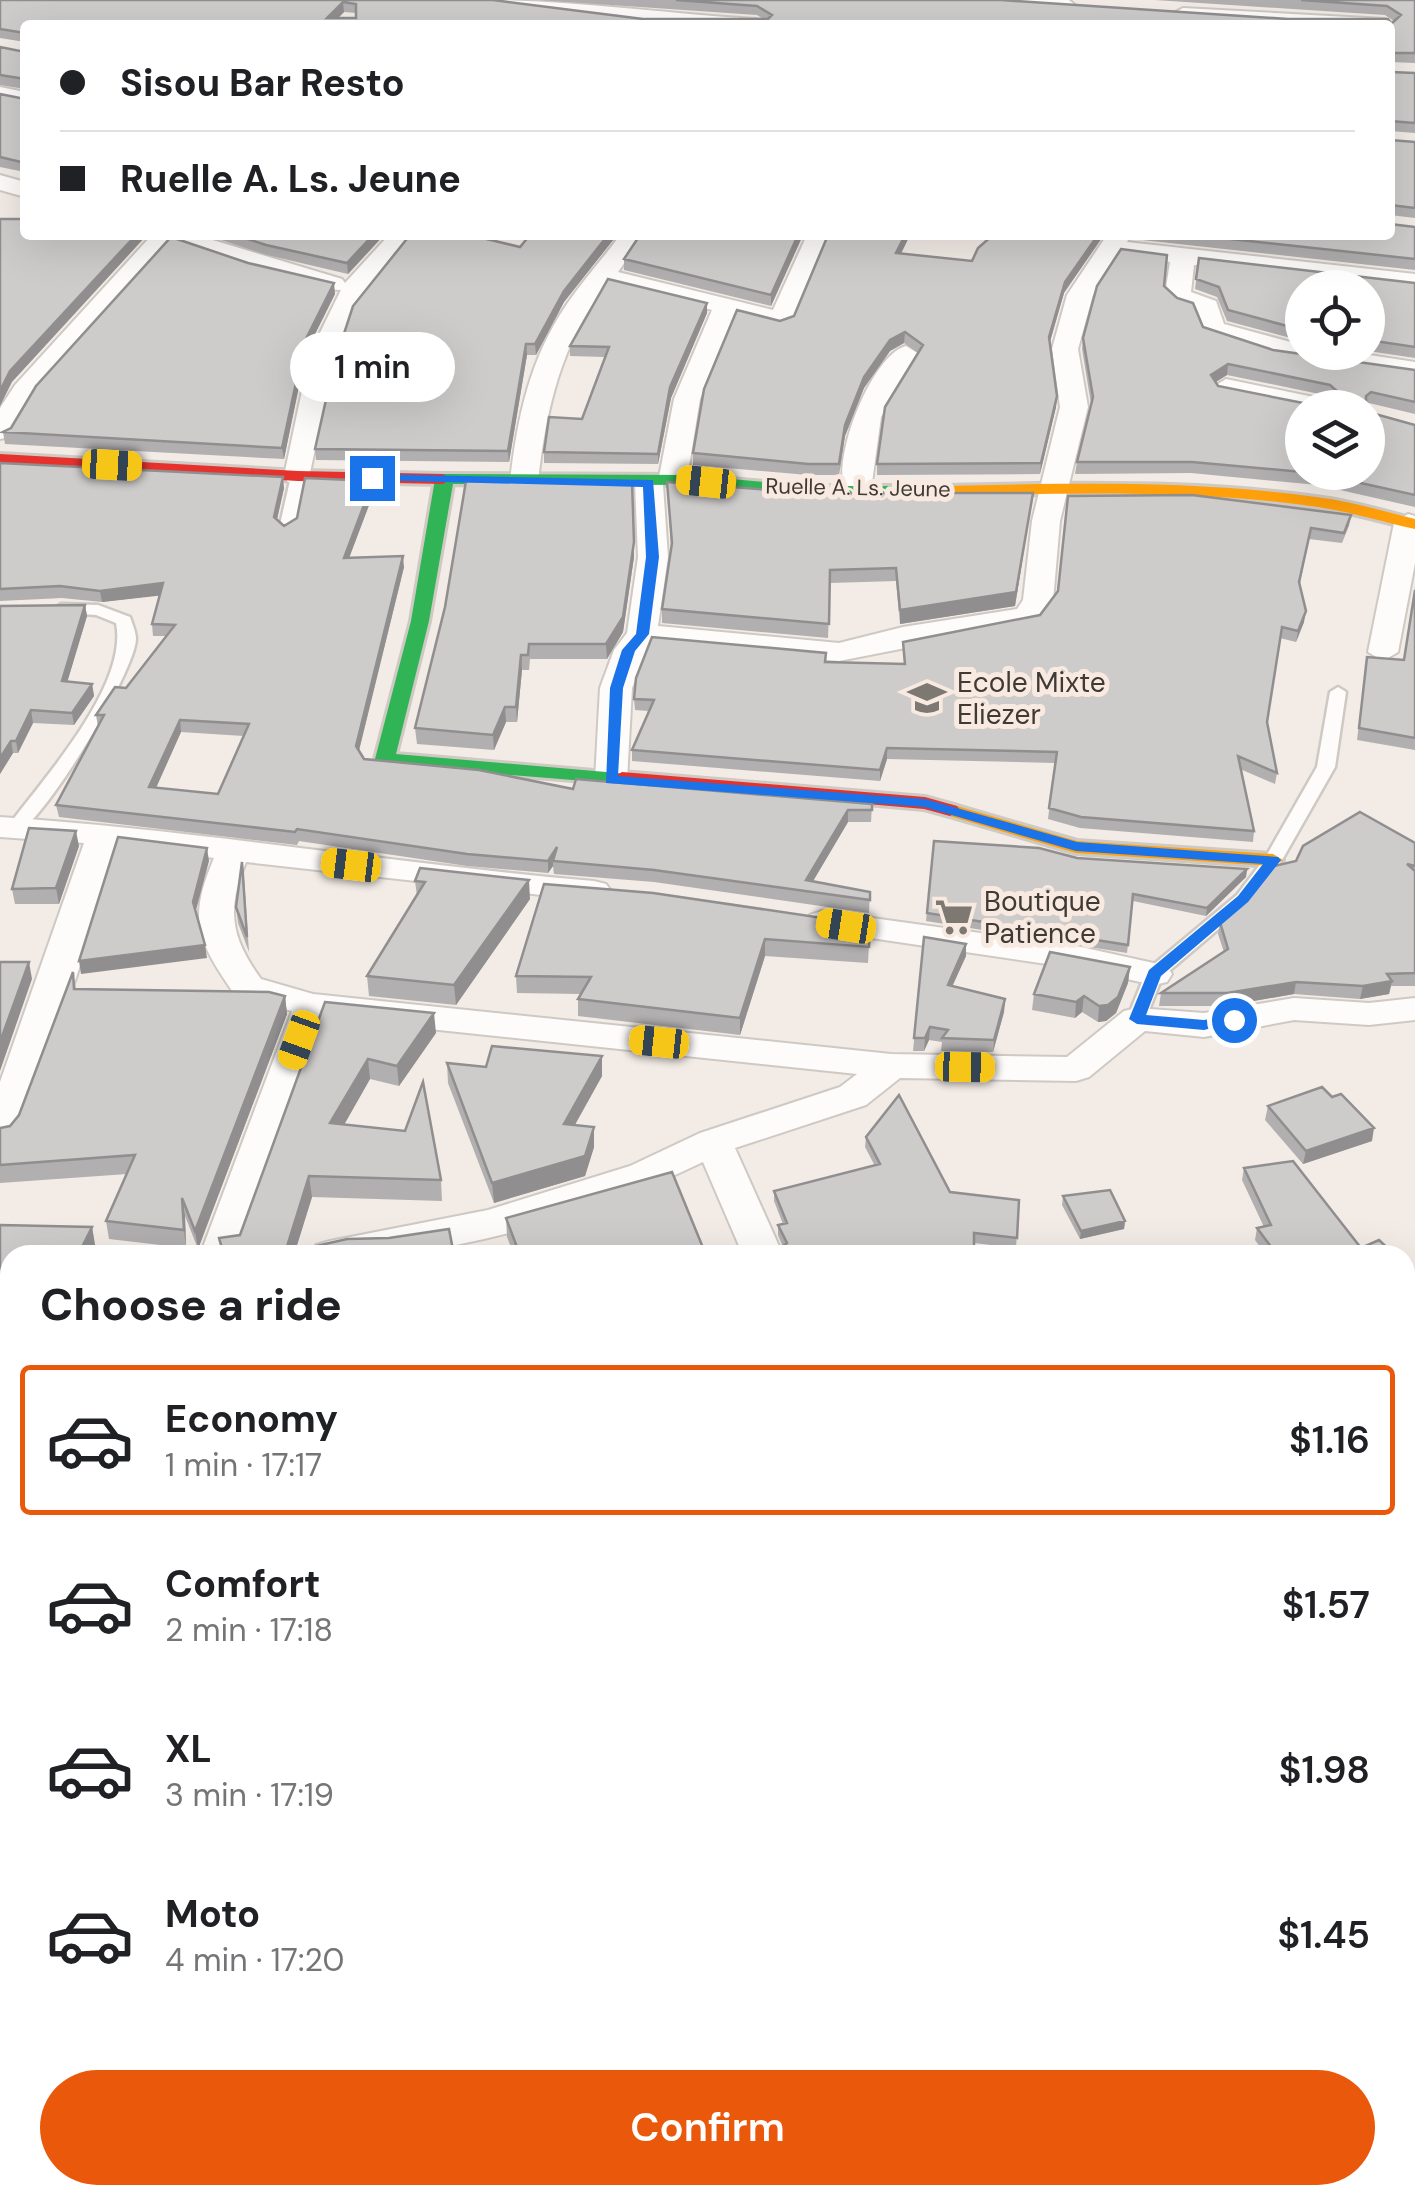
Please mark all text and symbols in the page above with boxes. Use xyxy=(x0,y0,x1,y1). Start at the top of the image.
text: Sisou Bar Resto xyxy=(120,58,405,108)
text: Ruelle A. Ls. Jeune xyxy=(120,154,461,204)
map controls xyxy=(1285,270,1385,490)
button: locate xyxy=(1285,270,1385,370)
callout: 1 min xyxy=(290,333,454,403)
text: 1 min xyxy=(334,346,411,388)
button: layers xyxy=(1285,390,1385,490)
car xyxy=(81,448,143,482)
route end xyxy=(350,456,395,501)
car xyxy=(675,464,737,500)
street label: Ruelle A. Ls. Jeune xyxy=(765,471,951,504)
place label: Ecole Mixte Eliezer xyxy=(957,664,1106,733)
school or university icon: Ecole Mixte Eliezer xyxy=(906,677,948,719)
car xyxy=(319,846,383,884)
place label: Boutique Patience xyxy=(984,883,1101,952)
supermarket icon: Boutique Patience xyxy=(933,896,975,938)
car xyxy=(814,906,878,946)
route start xyxy=(1212,998,1257,1043)
car xyxy=(275,1007,323,1073)
car xyxy=(628,1024,690,1060)
car xyxy=(935,1051,995,1083)
text: Choose a ride xyxy=(40,1275,342,1334)
text: Economy xyxy=(165,1394,338,1444)
icon: car xyxy=(45,1395,135,1485)
text: $1.16 xyxy=(1289,1415,1370,1465)
text: 1 min · 17:17 xyxy=(165,1444,322,1486)
text: Comfort xyxy=(165,1559,321,1609)
icon: car xyxy=(45,1560,135,1650)
text: $1.57 xyxy=(1282,1580,1370,1630)
text: 2 min · 17:18 xyxy=(165,1609,333,1651)
text: XL xyxy=(165,1724,212,1774)
icon: car xyxy=(45,1725,135,1815)
text: $1.98 xyxy=(1279,1745,1370,1795)
text: 3 min · 17:19 xyxy=(165,1774,334,1816)
text: Moto xyxy=(165,1889,260,1939)
icon: car xyxy=(45,1890,135,1980)
text: $1.45 xyxy=(1277,1910,1370,1960)
text: 4 min · 17:20 xyxy=(165,1939,344,1981)
button: Confirm xyxy=(40,2070,1375,2185)

